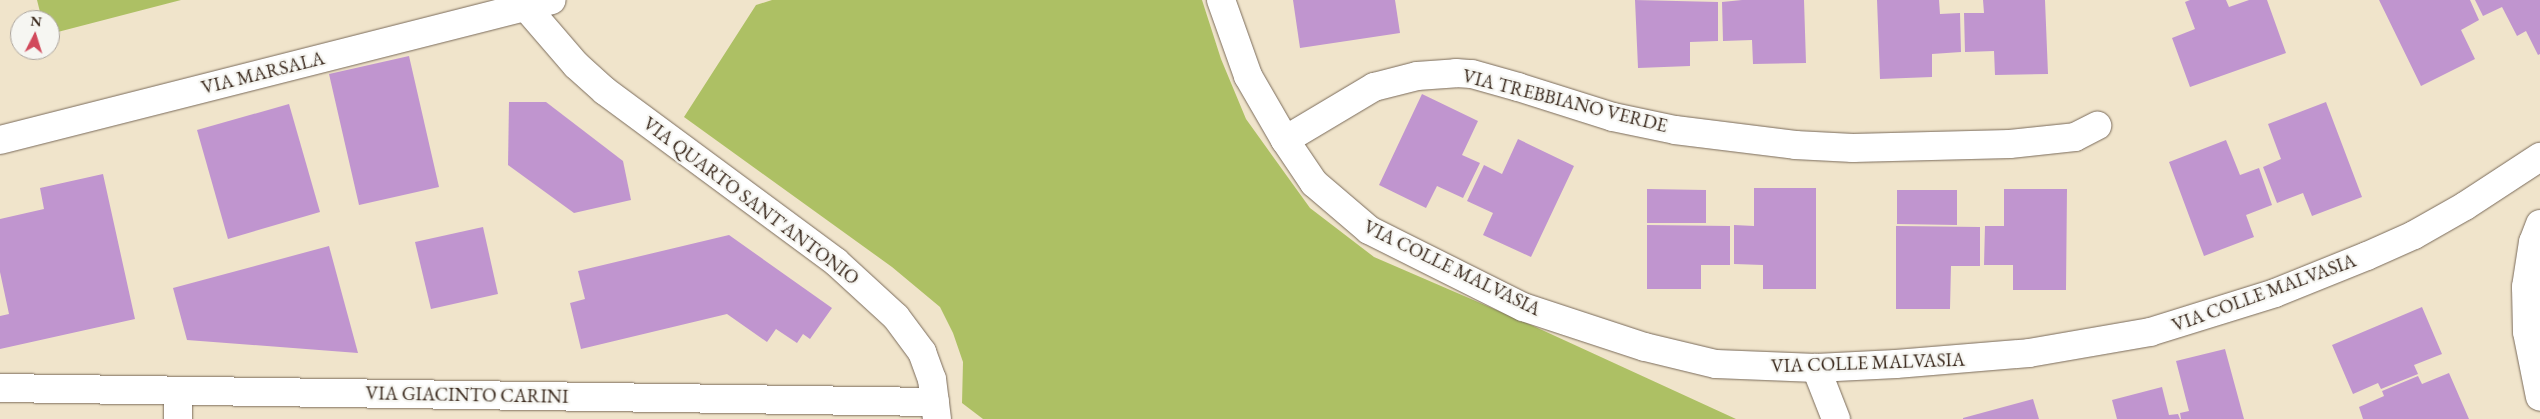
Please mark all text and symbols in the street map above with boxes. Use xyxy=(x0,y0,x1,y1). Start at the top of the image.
north arrow xyxy=(10,10,60,60)
text: N xyxy=(30,12,43,31)
street label: VIA MARSALA xyxy=(199,47,327,99)
street label: VIA TREBBIANO VERDE xyxy=(1460,64,1670,138)
street label: VIA QUARTO SANT'ANTONIO xyxy=(638,112,864,290)
street label: VIA COLLE MALVASIA xyxy=(1360,215,1544,321)
street label: VIA COLLE MALVASIA xyxy=(2169,249,2359,337)
street label: VIA COLLE MALVASIA xyxy=(1771,348,1965,378)
street label: VIA GIACINTO CARINI xyxy=(365,382,569,408)

